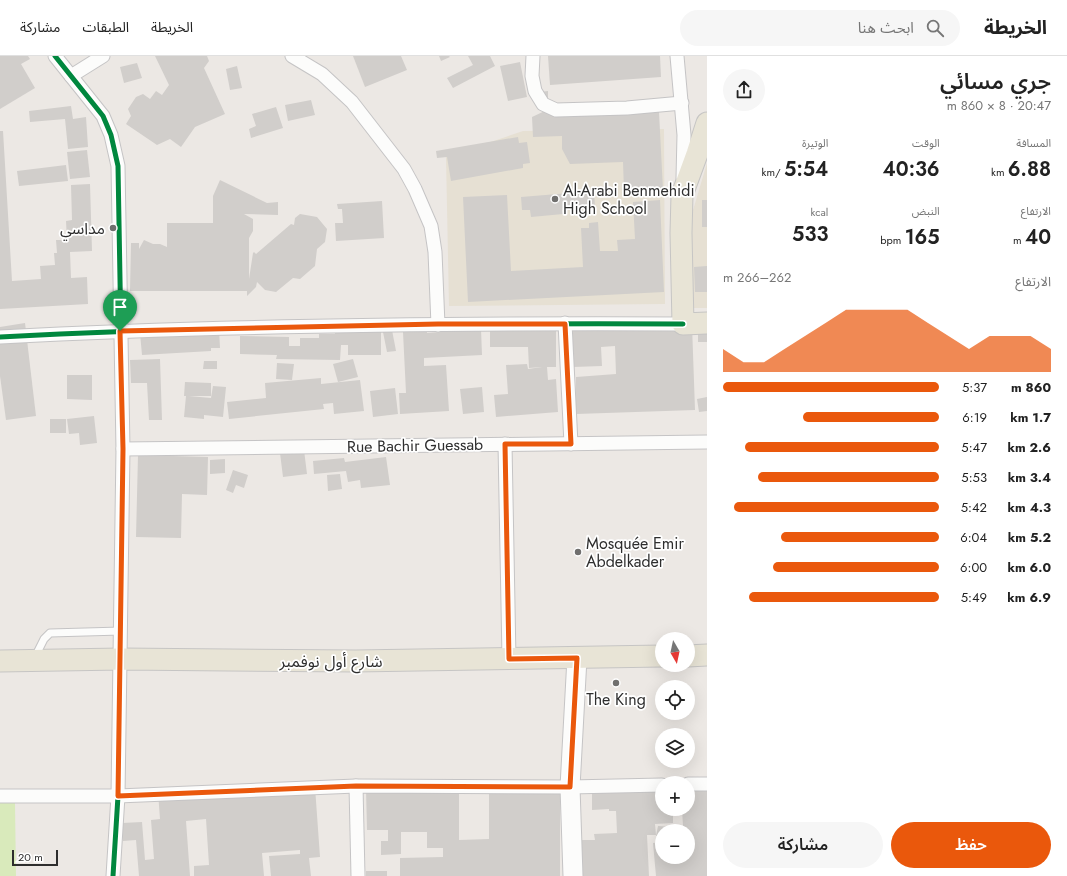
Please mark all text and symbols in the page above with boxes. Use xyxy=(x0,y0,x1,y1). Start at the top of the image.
search box xyxy=(680,10,960,46)
text: الخريطة xyxy=(984,14,1047,41)
text: مشاركة xyxy=(20,17,60,37)
text: الطبقات xyxy=(82,17,129,37)
text: الخريطة xyxy=(151,17,193,37)
text: ابحث هنا xyxy=(858,17,914,39)
icon: search xyxy=(924,17,946,39)
text: جري مسائي xyxy=(940,65,1051,97)
button: share xyxy=(723,69,765,111)
text: 20:47 · 8 × 860 m xyxy=(947,96,1051,115)
text: الوتيرة xyxy=(802,135,828,151)
text: الوقت xyxy=(912,135,940,151)
text: المسافة xyxy=(1016,135,1051,151)
text: 5:54 xyxy=(784,155,828,184)
text: 40:36 xyxy=(883,155,940,184)
text: 6.88 xyxy=(1008,155,1051,184)
text: /km xyxy=(762,164,784,180)
text: km xyxy=(991,164,1008,180)
place label: Al-Arabi Benmehidi High School xyxy=(563,179,695,220)
marker: Al-Arabi Benmehidi High School xyxy=(550,194,560,204)
text: النبض xyxy=(912,203,940,219)
text: الارتفاع xyxy=(1021,203,1051,219)
text: kcal xyxy=(811,204,828,220)
place label: مداسي xyxy=(60,217,105,241)
text: 533 xyxy=(792,220,828,249)
marker: مداسي xyxy=(108,223,118,233)
text: 165 xyxy=(905,223,940,252)
text: 40 xyxy=(1025,223,1051,252)
text: bpm xyxy=(880,232,905,248)
text: m xyxy=(1013,232,1025,248)
text: 262–266 m xyxy=(723,268,791,287)
text: الارتفاع xyxy=(1015,272,1051,291)
pin xyxy=(103,290,137,331)
icon: arrive xyxy=(109,296,131,318)
text: 5:37 xyxy=(962,378,987,397)
text: 860 m xyxy=(1011,378,1051,397)
text: 6:19 xyxy=(962,408,987,427)
text: 1.7 km xyxy=(1010,408,1051,427)
street label: Rue Bachir Guessab xyxy=(347,433,483,458)
text: 5:47 xyxy=(961,438,987,457)
text: 2.6 km xyxy=(1008,438,1051,457)
text: 5:53 xyxy=(961,468,987,487)
text: 3.4 km xyxy=(1008,468,1051,487)
text: 5:42 xyxy=(961,498,987,517)
text: 4.3 km xyxy=(1008,498,1051,517)
text: 6:04 xyxy=(960,528,987,547)
text: 5.2 km xyxy=(1008,528,1051,547)
place label: Mosquée Emir Abdelkader xyxy=(586,532,684,573)
marker: Mosquée Emir Abdelkader xyxy=(573,547,583,557)
text: 6:00 xyxy=(960,558,987,577)
text: 6.0 km xyxy=(1007,558,1051,577)
text: 5:49 xyxy=(961,588,987,607)
text: 6.9 km xyxy=(1007,588,1051,607)
north arrow xyxy=(655,632,695,672)
map controls xyxy=(655,632,695,864)
street label: شارع أول نوفمبر xyxy=(279,650,382,674)
marker: The King xyxy=(611,678,621,688)
button: locate xyxy=(655,680,695,720)
place label: The King xyxy=(586,688,646,711)
button: layers xyxy=(655,728,695,768)
button: + xyxy=(655,776,695,816)
button: مشاركة xyxy=(723,822,883,868)
button: حفظ xyxy=(891,822,1051,868)
button: − xyxy=(655,824,695,864)
scale bar xyxy=(12,848,58,867)
text: 20 m xyxy=(18,849,43,865)

